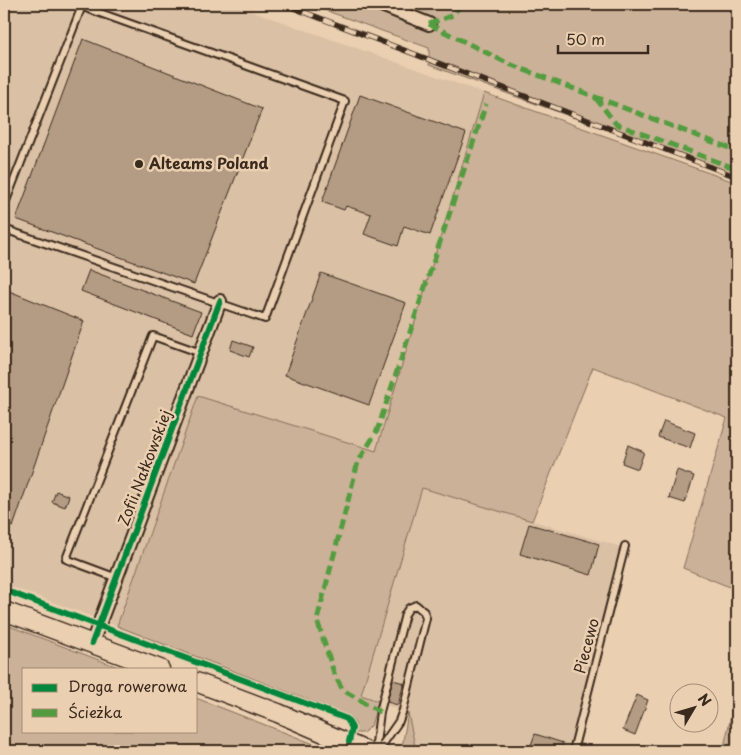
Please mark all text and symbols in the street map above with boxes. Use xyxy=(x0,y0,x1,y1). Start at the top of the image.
scale bar xyxy=(558,22,648,54)
text: 50 m xyxy=(566,27,605,50)
place label: Alteams Poland xyxy=(149,151,268,174)
marker: Alteams Poland xyxy=(133,158,145,170)
street label: Zofii Nałkowskiej xyxy=(111,406,176,529)
street label: Piecewo xyxy=(567,615,604,676)
legend xyxy=(22,668,198,732)
text: Droga rowerowa xyxy=(68,674,187,697)
north arrow xyxy=(668,682,718,732)
text: N xyxy=(693,689,716,711)
text: Ścieżka xyxy=(68,700,123,723)

